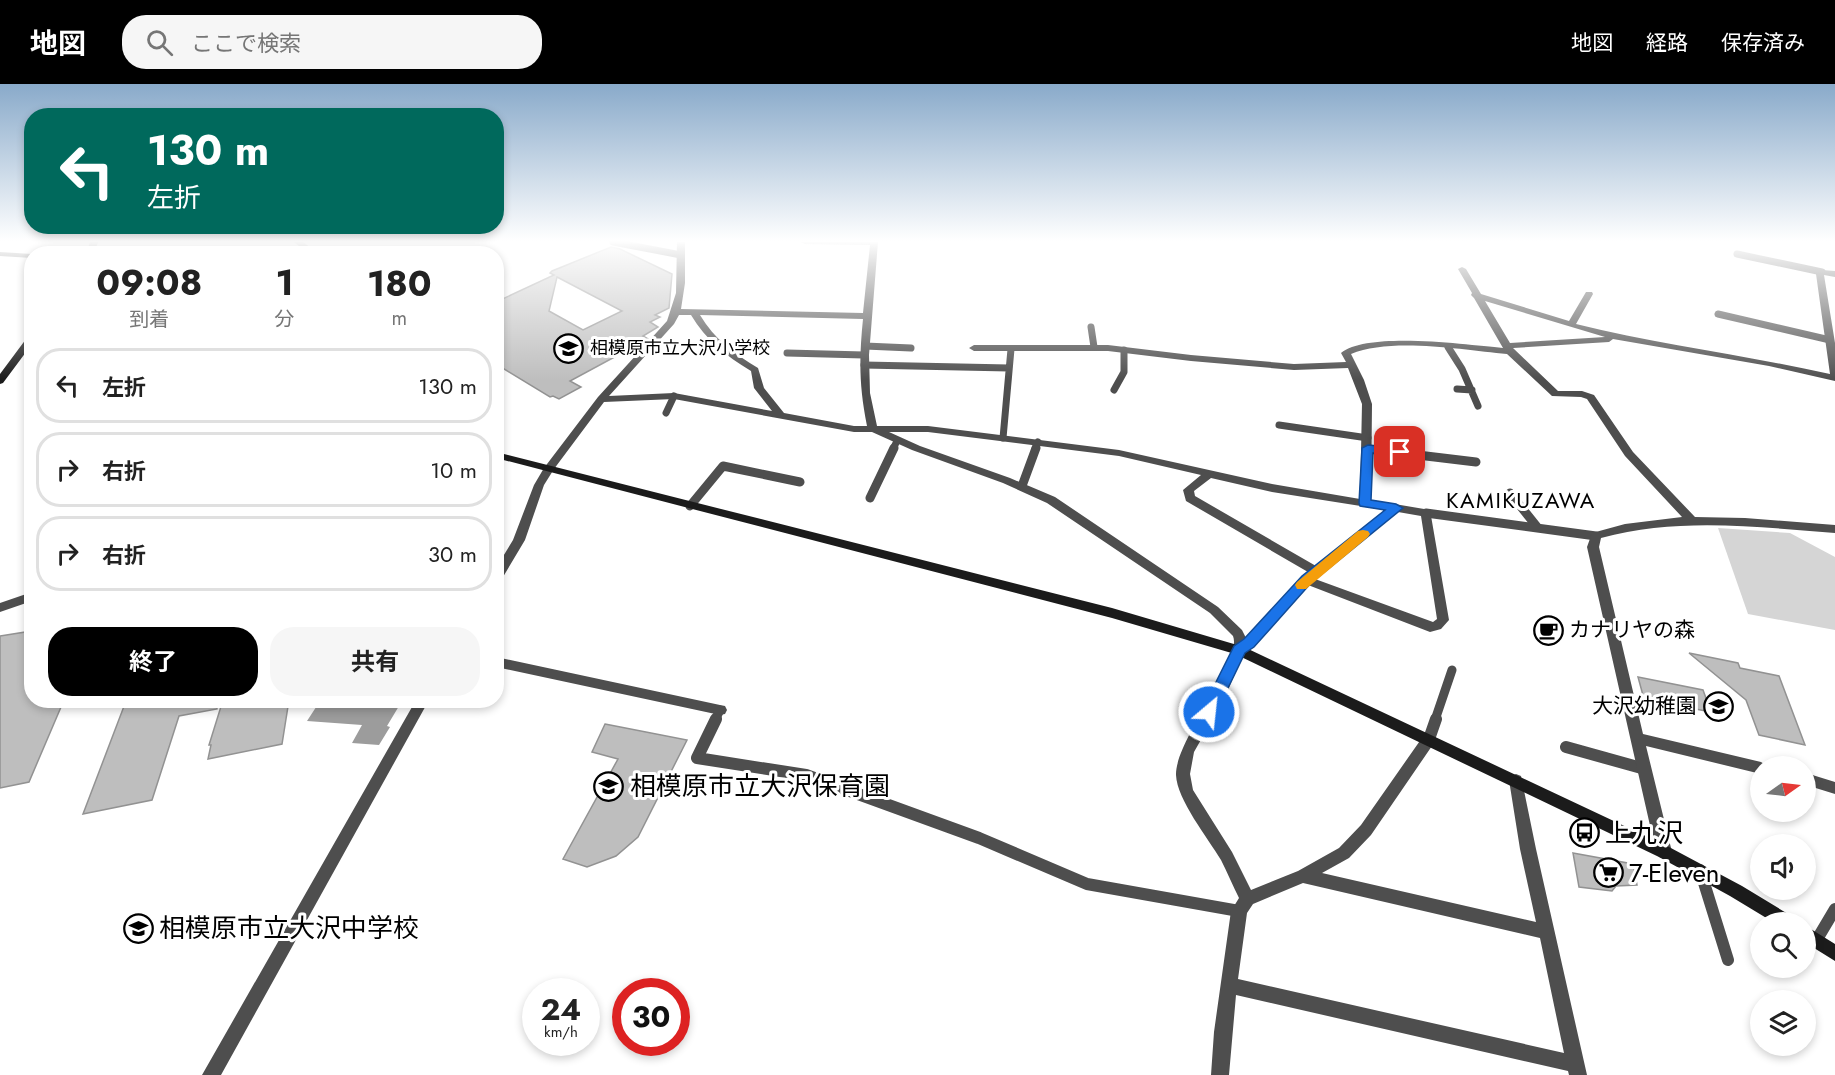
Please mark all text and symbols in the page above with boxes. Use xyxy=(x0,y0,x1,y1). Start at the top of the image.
search box xyxy=(122,15,542,69)
text: 地図 xyxy=(30,23,86,64)
icon: search xyxy=(143,26,176,59)
text: ここで検索 xyxy=(191,27,301,59)
text: 地図 xyxy=(1571,28,1613,58)
text: 経路 xyxy=(1646,28,1688,58)
text: 保存済み xyxy=(1721,28,1805,58)
text: 130 m xyxy=(147,120,269,181)
icon: left xyxy=(48,132,126,210)
text: 左折 xyxy=(147,178,201,217)
text: 09:08 xyxy=(96,256,202,308)
text: 1 xyxy=(275,256,294,308)
text: 180 xyxy=(367,257,432,309)
text: m xyxy=(391,304,407,333)
text: 到着 xyxy=(129,305,169,334)
text: 分 xyxy=(275,305,295,334)
school or university icon: 相模原市立大沢小学校 xyxy=(553,332,585,364)
place label: 相模原市立大沢小学校 xyxy=(590,335,770,361)
icon: left xyxy=(51,369,84,402)
text: 130 m xyxy=(418,370,477,402)
text: 左折 xyxy=(102,371,146,403)
pin xyxy=(1374,426,1425,477)
icon: arrive xyxy=(1383,435,1416,468)
icon: right xyxy=(51,453,84,486)
text: 10 m xyxy=(430,454,477,486)
text: 右折 xyxy=(102,455,146,487)
district label: KAMIKUZAWA xyxy=(1446,484,1596,516)
icon: right xyxy=(51,537,84,570)
text: 30 m xyxy=(428,538,477,570)
text: 右折 xyxy=(102,539,146,571)
cafe icon: カナリヤの森 xyxy=(1532,614,1564,646)
place label: カナリヤの森 xyxy=(1569,615,1695,645)
button: 終了 xyxy=(48,627,258,696)
button: 共有 xyxy=(270,627,480,696)
position arrow xyxy=(1177,680,1241,744)
school or university icon: 大沢幼稚園 xyxy=(1702,690,1734,722)
place label: 大沢幼稚園 xyxy=(1592,691,1697,721)
north arrow xyxy=(1750,756,1816,822)
map controls xyxy=(1750,756,1816,1056)
place label: 相模原市立大沢保育園 xyxy=(630,767,890,805)
school or university icon: 相模原市立大沢保育園 xyxy=(593,770,625,802)
place label: 上九沢 xyxy=(1605,814,1683,852)
bus stop icon: 上九沢 xyxy=(1568,817,1600,849)
button: sound xyxy=(1750,834,1816,900)
place label: 7-Eleven xyxy=(1629,854,1719,892)
supermarket icon: 7-Eleven xyxy=(1592,857,1624,889)
place label: 相模原市立大沢中学校 xyxy=(159,909,419,947)
school or university icon: 相模原市立大沢中学校 xyxy=(122,912,154,944)
button: search xyxy=(1750,912,1816,978)
speed limit sign: 30 xyxy=(612,978,690,1056)
text: 24 xyxy=(541,988,581,1031)
button: layers xyxy=(1750,990,1816,1056)
text: km/h xyxy=(544,1021,578,1043)

